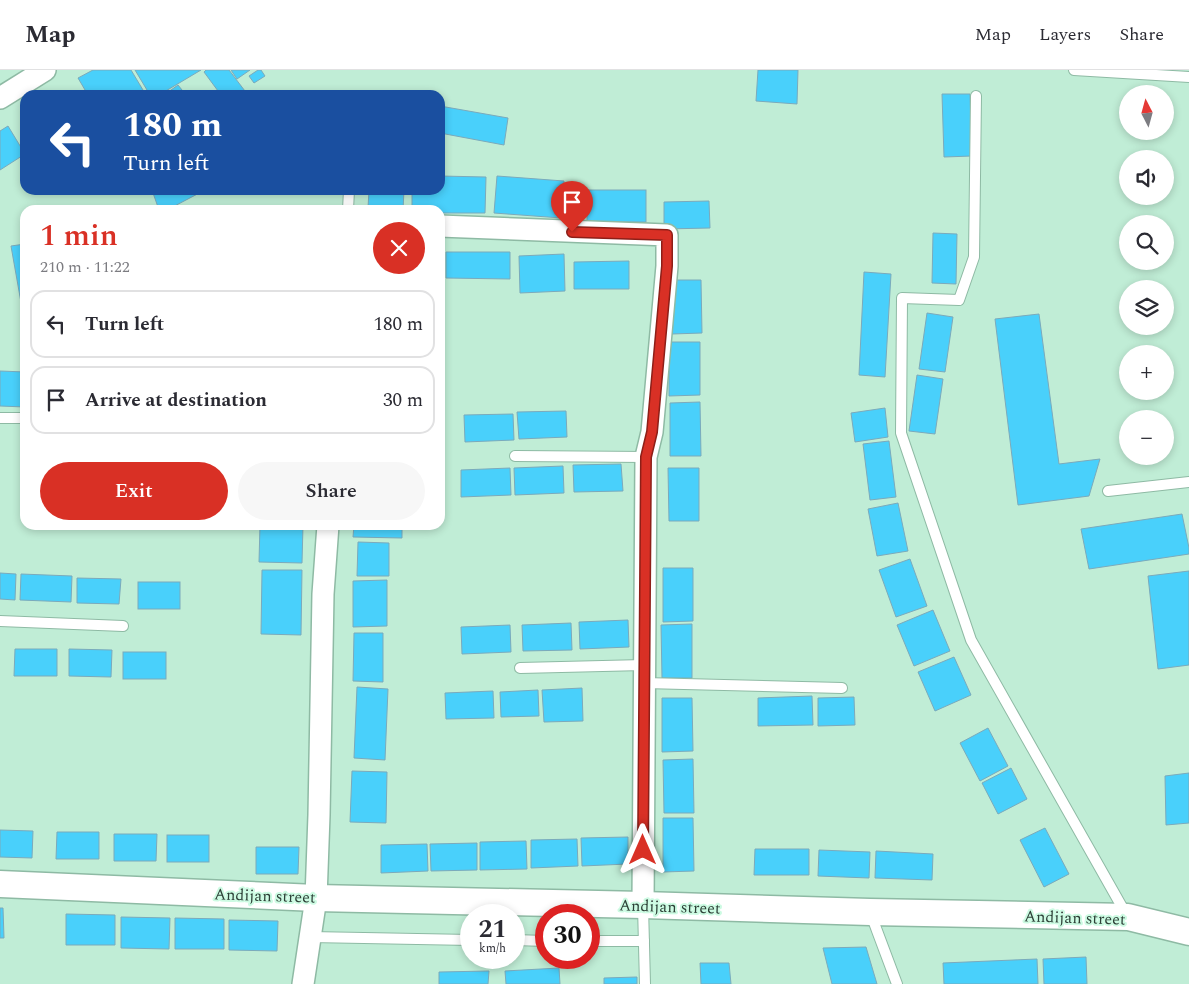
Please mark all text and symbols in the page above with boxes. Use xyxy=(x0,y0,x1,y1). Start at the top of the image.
text: Map xyxy=(25,17,75,53)
text: Map xyxy=(975,21,1011,48)
text: Layers xyxy=(1039,21,1091,48)
text: Share xyxy=(1119,21,1164,48)
north arrow xyxy=(1119,85,1174,140)
map controls xyxy=(1119,85,1174,465)
text: 180 m xyxy=(123,99,222,152)
icon: left xyxy=(40,110,105,175)
text: Turn left xyxy=(123,147,209,180)
button: sound xyxy=(1119,150,1174,205)
pin xyxy=(551,181,593,232)
icon: arrive xyxy=(558,188,586,216)
text: 1 min xyxy=(40,213,118,259)
button: search xyxy=(1119,215,1174,270)
button: close xyxy=(373,222,425,274)
text: 210 m · 11:22 xyxy=(40,255,130,279)
button: layers xyxy=(1119,280,1174,335)
icon: left xyxy=(42,310,70,338)
text: Turn left xyxy=(85,310,164,339)
text: 180 m xyxy=(373,310,423,339)
button: + xyxy=(1119,345,1174,400)
icon: arrive xyxy=(42,386,70,414)
text: Arrive at destination xyxy=(85,386,267,415)
text: 30 m xyxy=(383,386,423,415)
button: − xyxy=(1119,410,1174,465)
button: Exit xyxy=(40,462,228,520)
button: Share xyxy=(238,462,425,520)
position arrow xyxy=(616,823,668,875)
street label: Andijan street xyxy=(214,882,316,910)
street label: Andijan street xyxy=(619,893,721,921)
speed limit sign: 30 xyxy=(535,904,600,969)
street label: Andijan street xyxy=(1024,904,1126,932)
text: 21 xyxy=(478,911,507,949)
text: km/h xyxy=(479,939,506,958)

